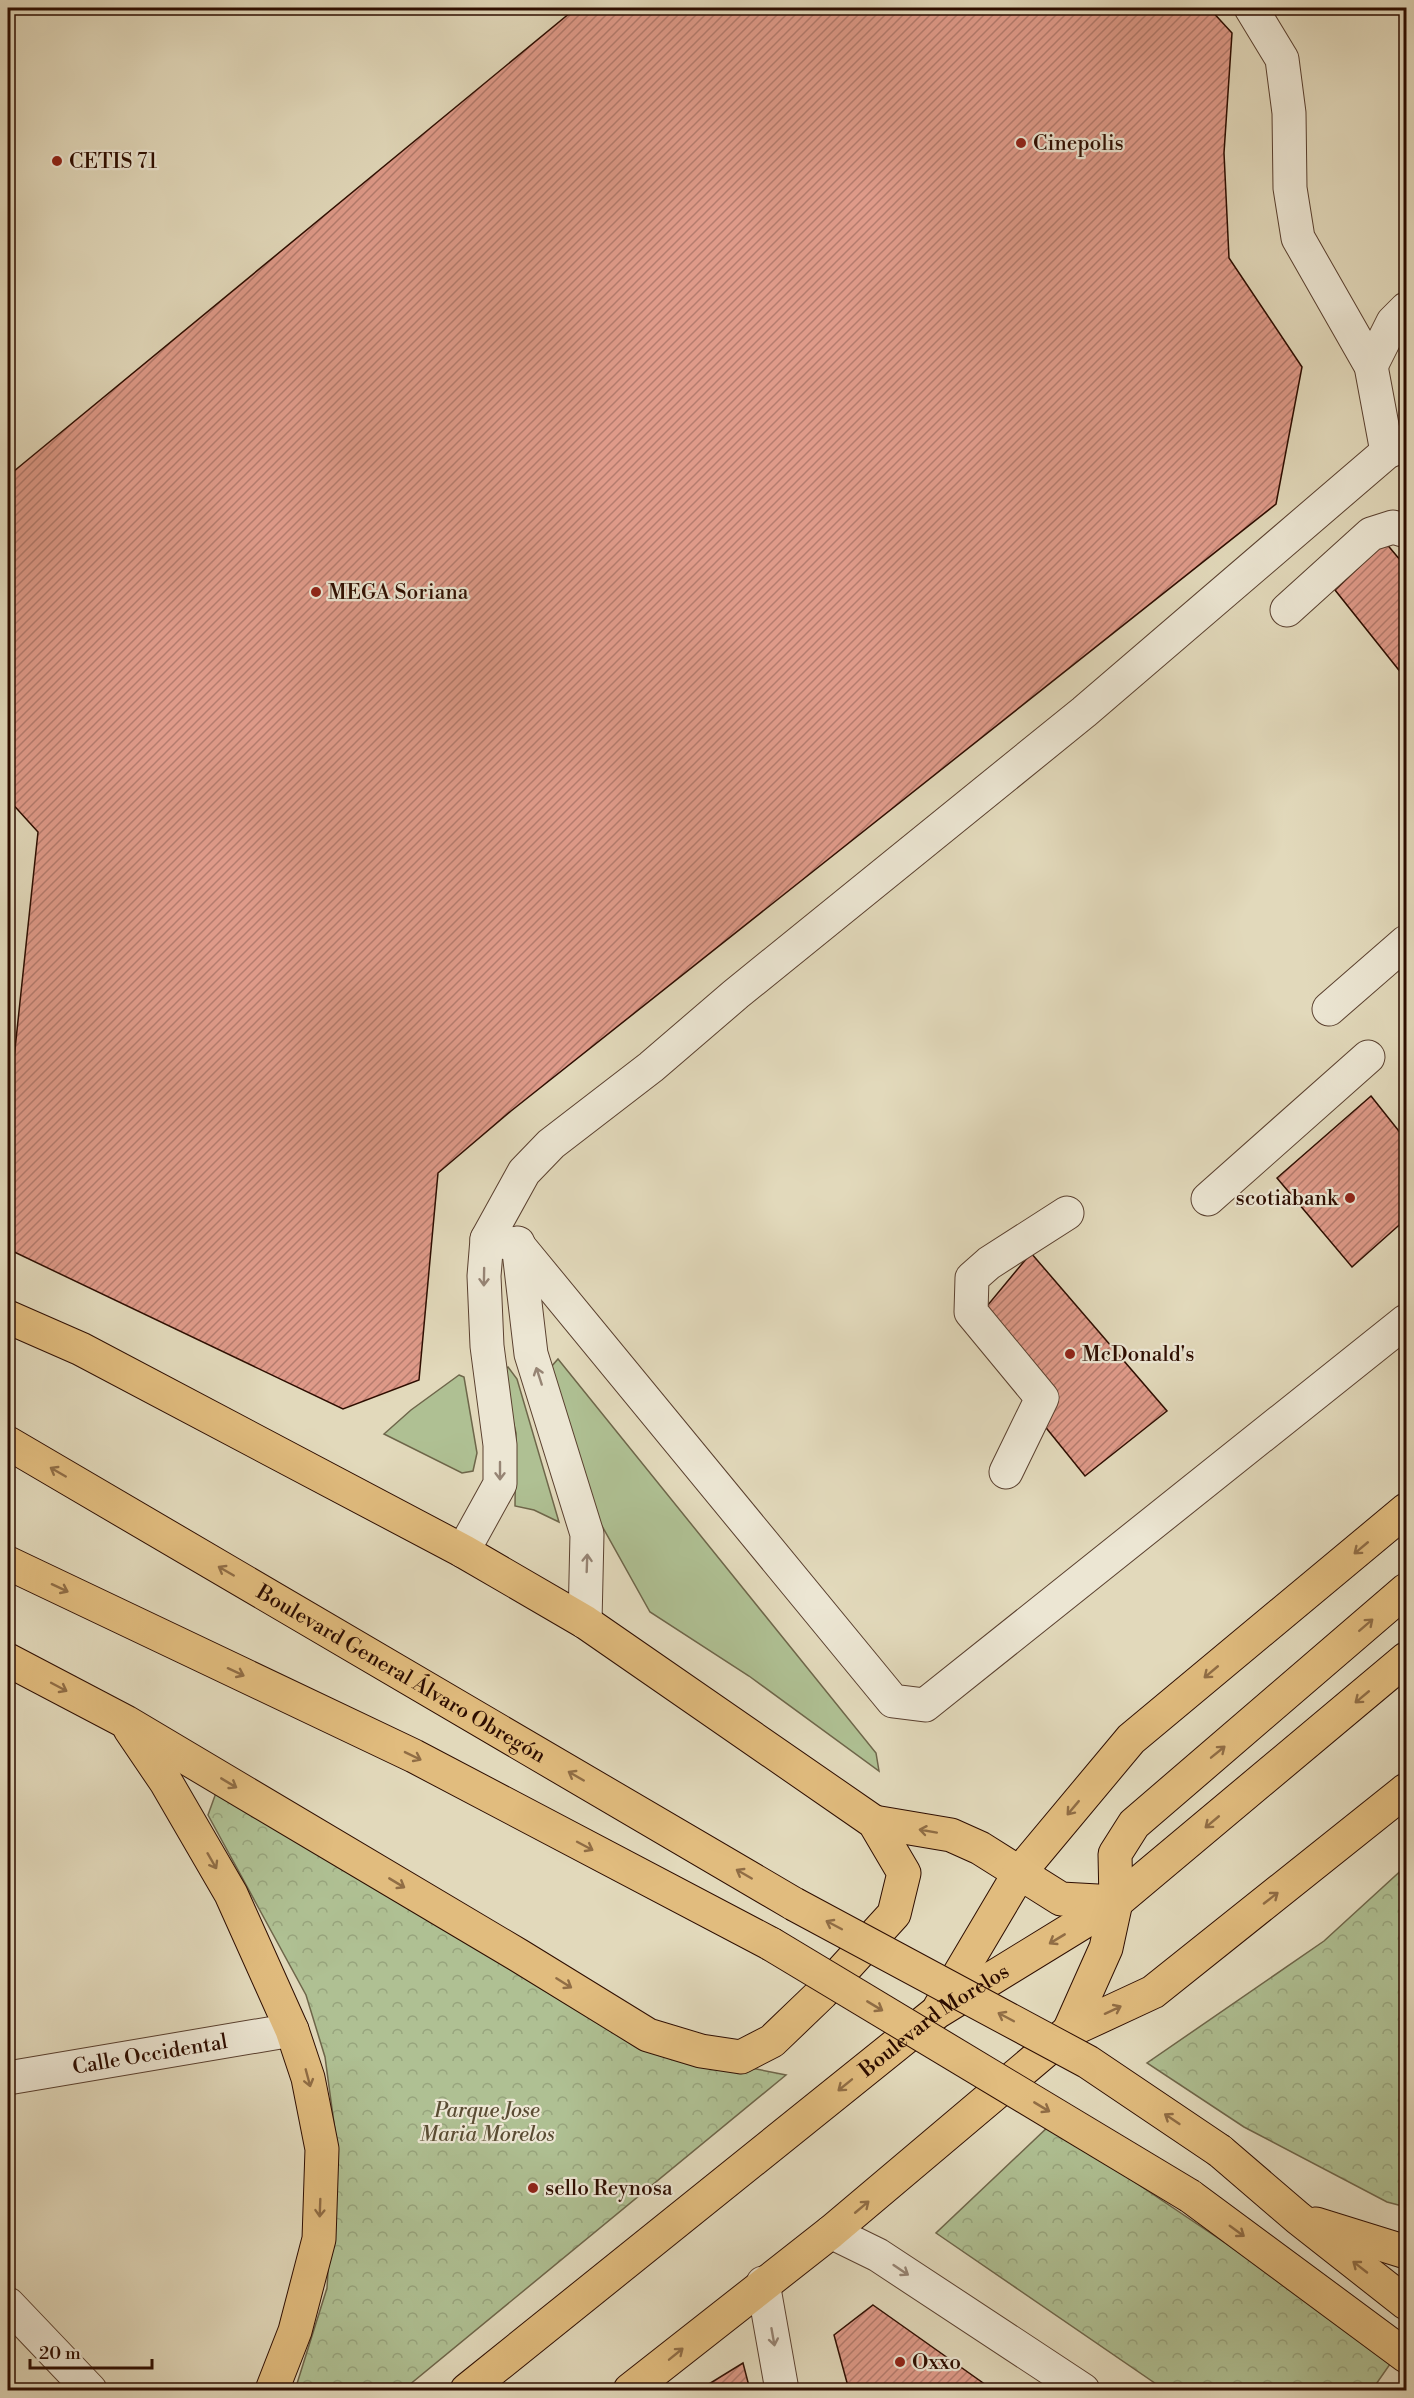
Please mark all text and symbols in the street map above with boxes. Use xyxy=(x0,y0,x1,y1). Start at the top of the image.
place label: Cinepolis xyxy=(1033,131,1124,157)
marker: Cinepolis xyxy=(1014,136,1028,150)
place label: CETIS 71 xyxy=(69,149,157,175)
marker: CETIS 71 xyxy=(50,154,64,168)
place label: MEGA Soriana xyxy=(328,580,469,606)
marker: MEGA Soriana xyxy=(309,585,323,599)
place label: scotiabank xyxy=(1235,1186,1339,1212)
marker: scotiabank xyxy=(1343,1191,1357,1205)
one-way arrow xyxy=(478,1266,490,1286)
place label: McDonald's xyxy=(1082,1342,1194,1368)
marker: McDonald's xyxy=(1063,1347,1077,1361)
one-way arrow xyxy=(532,1367,543,1386)
one-way arrow xyxy=(494,1460,506,1480)
one-way arrow xyxy=(50,1466,67,1478)
one-way arrow xyxy=(1354,1541,1370,1554)
one-way arrow xyxy=(582,1554,593,1574)
one-way arrow xyxy=(218,1565,235,1577)
street label: Boulevard General Álvaro Obregón xyxy=(251,1579,551,1770)
one-way arrow xyxy=(51,1582,69,1594)
one-way arrow xyxy=(1358,1618,1373,1632)
one-way arrow xyxy=(1204,1665,1219,1679)
one-way arrow xyxy=(227,1666,245,1678)
one-way arrow xyxy=(50,1682,68,1693)
one-way arrow xyxy=(1354,1690,1370,1703)
one-way arrow xyxy=(1210,1745,1226,1758)
one-way arrow xyxy=(403,1750,421,1762)
one-way arrow xyxy=(567,1769,584,1781)
one-way arrow xyxy=(220,1778,237,1790)
one-way arrow xyxy=(1066,1800,1080,1815)
one-way arrow xyxy=(1205,1815,1220,1829)
one-way arrow xyxy=(919,1826,938,1837)
one-way arrow xyxy=(576,1841,594,1852)
one-way arrow xyxy=(207,1852,219,1869)
one-way arrow xyxy=(736,1868,753,1880)
one-way arrow xyxy=(388,1877,405,1889)
one-way arrow xyxy=(1263,1891,1279,1904)
one-way arrow xyxy=(826,1919,843,1931)
one-way arrow xyxy=(1048,1932,1065,1945)
street label: Boulevard Morelos xyxy=(854,1959,1014,2084)
one-way arrow xyxy=(555,1977,572,1989)
one-way arrow xyxy=(866,2001,883,2013)
one-way arrow xyxy=(1104,2004,1122,2015)
one-way arrow xyxy=(997,2011,1015,2022)
street label: Calle Occidental xyxy=(71,2029,230,2081)
one-way arrow xyxy=(302,2068,314,2087)
one-way arrow xyxy=(837,2079,853,2092)
park label: Parque Jose Maria Morelos xyxy=(419,2098,555,2148)
one-way arrow xyxy=(1033,2102,1050,2114)
one-way arrow xyxy=(1164,2113,1181,2125)
place label: sello Reynosa xyxy=(545,2176,673,2202)
marker: sello Reynosa xyxy=(526,2181,540,2195)
one-way arrow xyxy=(314,2197,326,2217)
one-way arrow xyxy=(853,2201,869,2214)
one-way arrow xyxy=(1229,2225,1245,2237)
one-way arrow xyxy=(1353,2260,1369,2273)
one-way arrow xyxy=(892,2264,909,2276)
one-way arrow xyxy=(768,2326,779,2346)
scale bar xyxy=(30,2332,152,2370)
text: 20 m xyxy=(39,2342,81,2365)
one-way arrow xyxy=(667,2347,683,2360)
place label: Oxxo xyxy=(912,2350,961,2376)
marker: Oxxo xyxy=(893,2355,907,2369)

